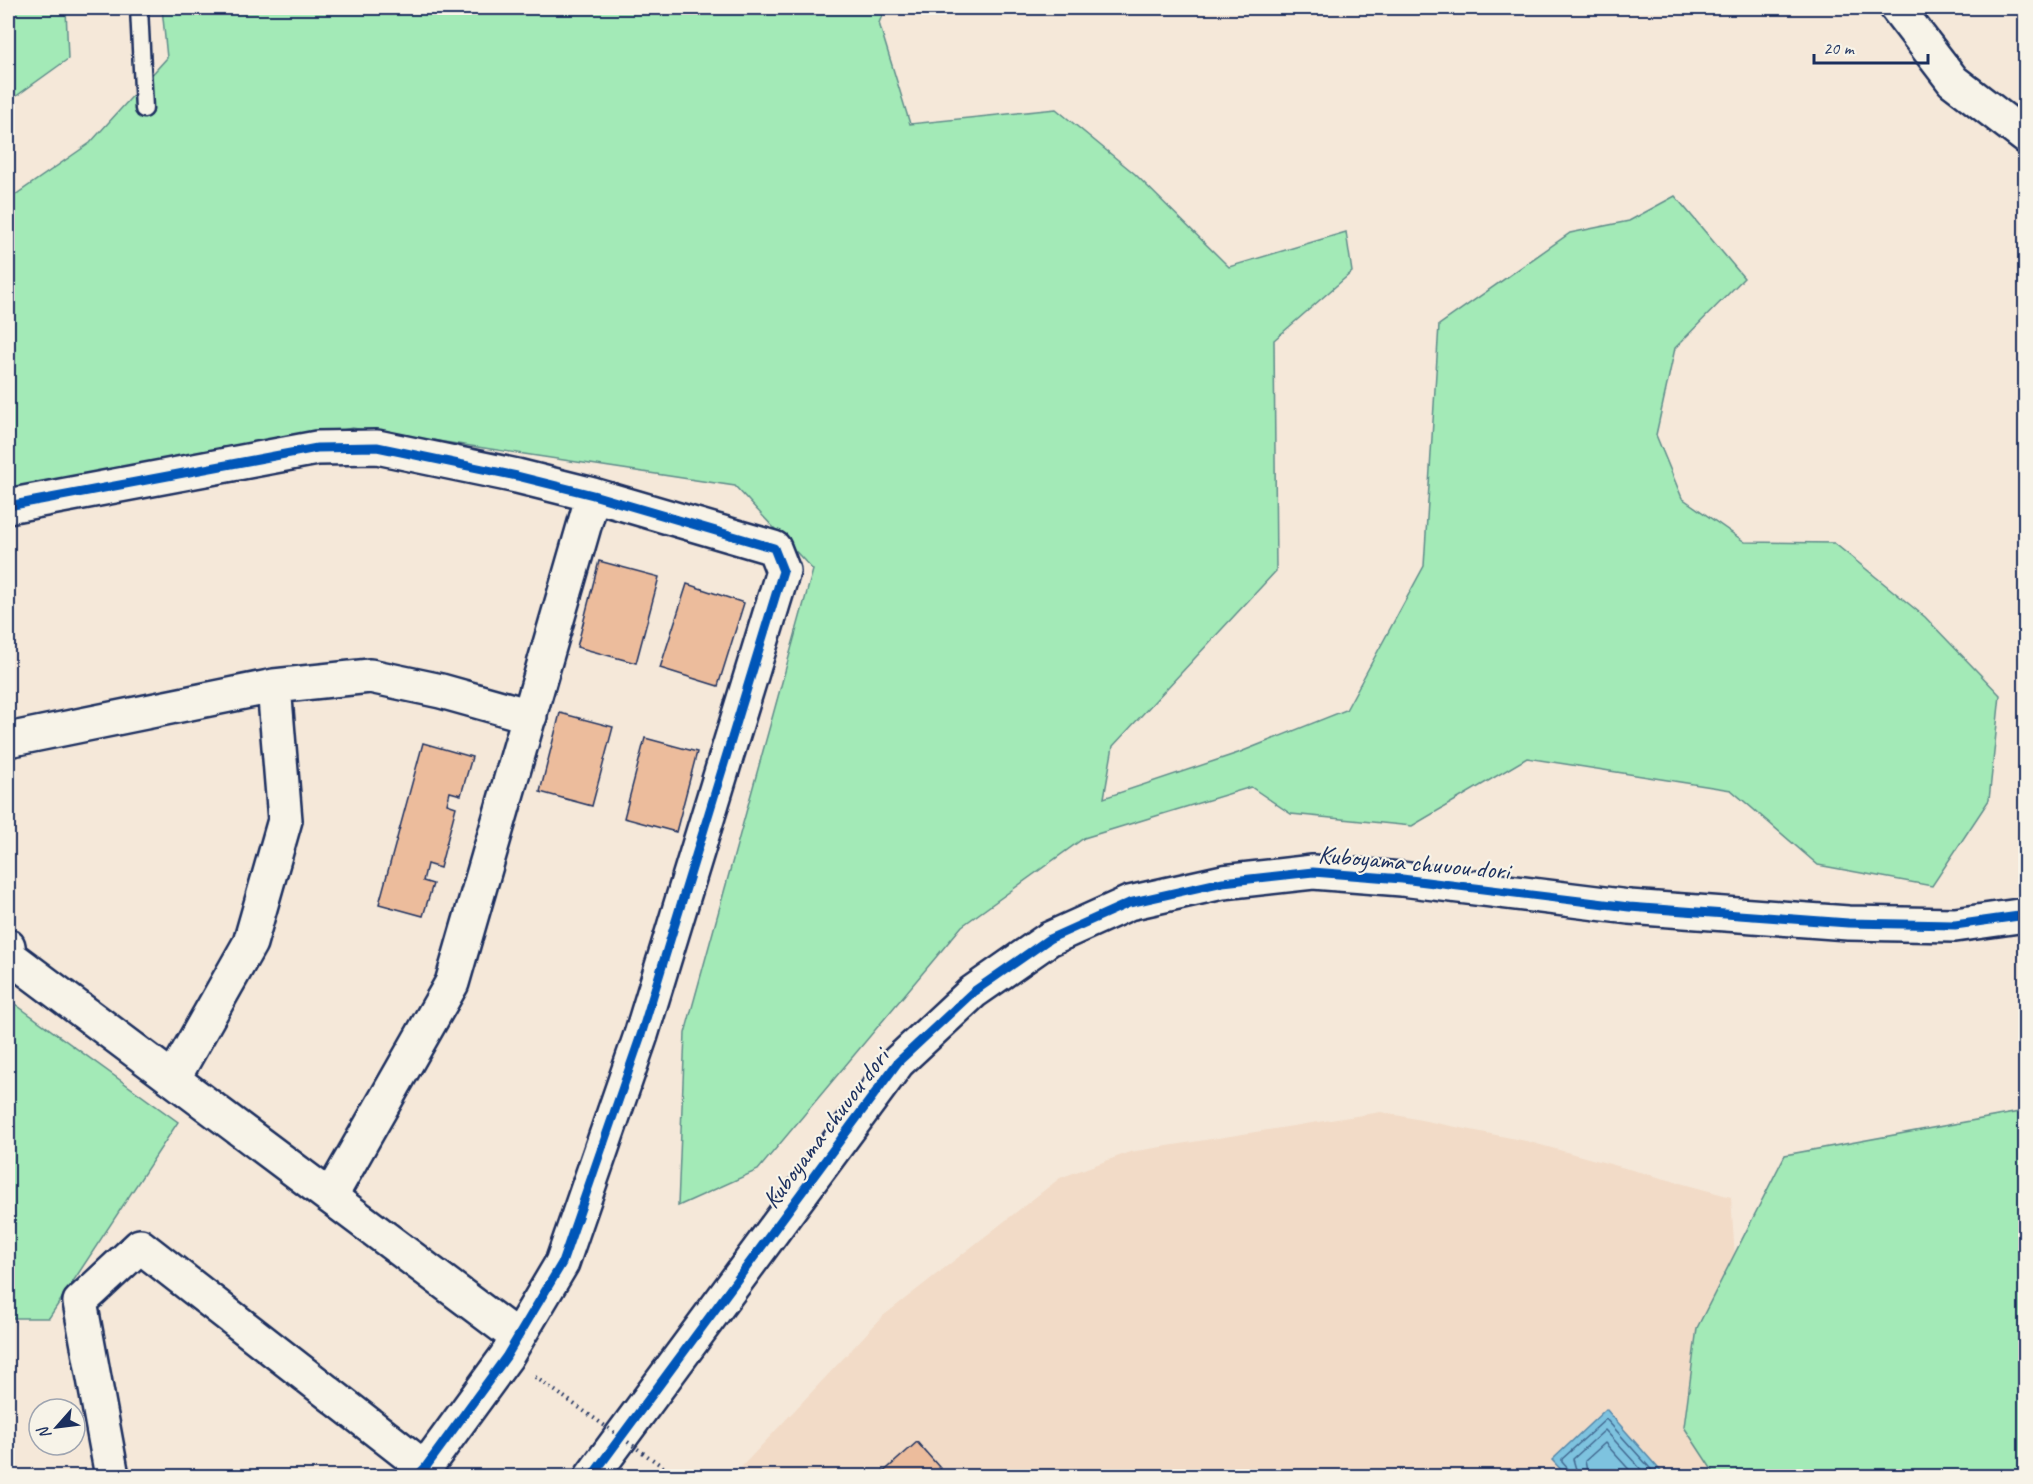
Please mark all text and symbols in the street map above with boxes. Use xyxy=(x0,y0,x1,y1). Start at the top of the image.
scale bar xyxy=(1814,27,1928,65)
text: 20 m xyxy=(1823,37,1856,59)
street label: Kuboyama chuuou dori xyxy=(1317,838,1514,888)
street label: Kuboyama chuuou dori xyxy=(754,1039,898,1215)
north arrow xyxy=(27,1397,87,1457)
text: N xyxy=(32,1422,56,1443)

